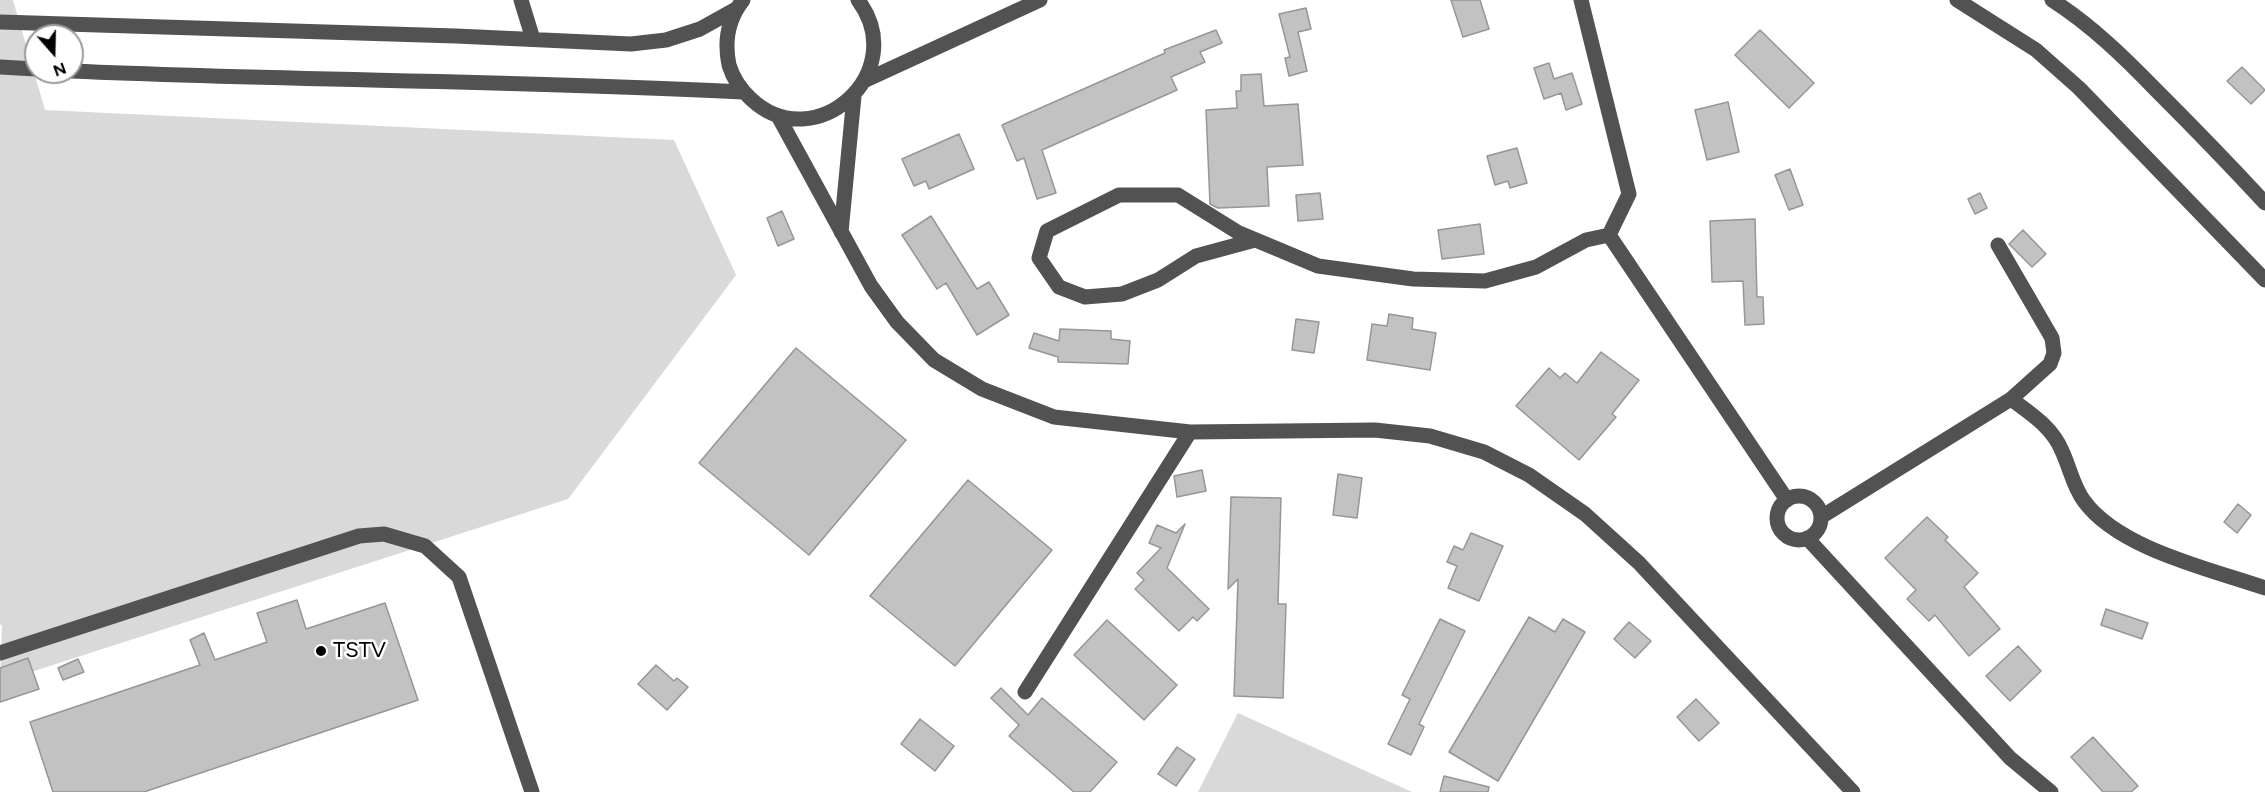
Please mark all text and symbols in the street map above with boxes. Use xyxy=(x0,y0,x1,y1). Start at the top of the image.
north arrow xyxy=(24,24,84,84)
text: N xyxy=(51,58,69,81)
place label: TSTV xyxy=(333,638,386,664)
marker: TSTV xyxy=(314,644,328,658)

